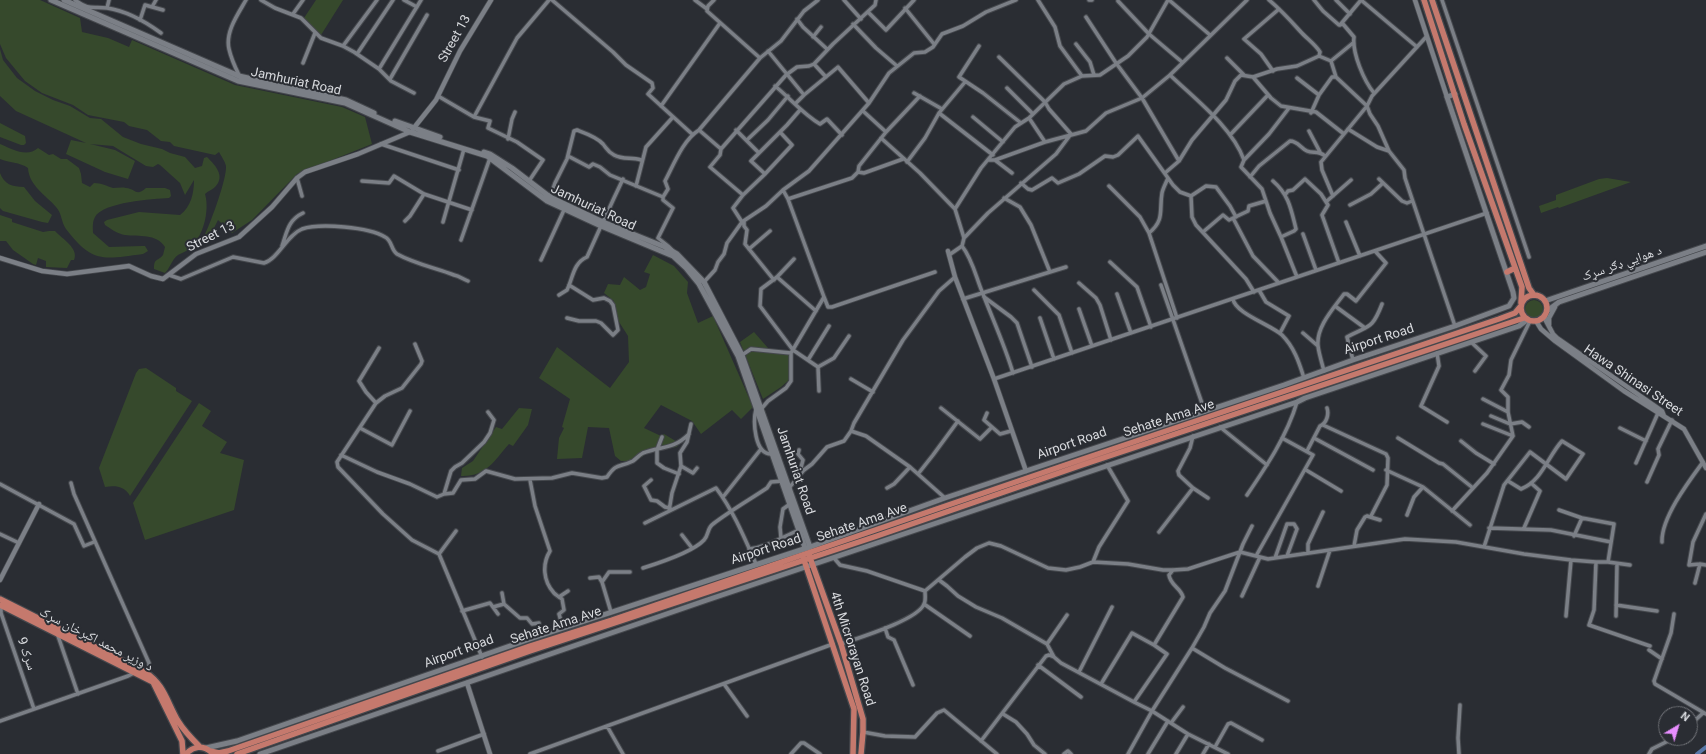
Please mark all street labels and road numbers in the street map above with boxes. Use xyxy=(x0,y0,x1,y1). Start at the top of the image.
street label: Street 13 xyxy=(436,12,474,66)
street label: Jamhuriat Road xyxy=(249,65,343,99)
street label: Jamhuriat Road xyxy=(548,182,638,234)
street label: Street 13 xyxy=(184,218,238,256)
street label: د هوايي ډګر سړک xyxy=(1580,243,1664,285)
street label: Airport Road xyxy=(1342,321,1416,359)
street label: Hawa Shinasi Street xyxy=(1581,342,1685,420)
street label: Sehate Ama Ave xyxy=(1122,397,1216,441)
street label: Jamhuriat Road xyxy=(773,425,817,517)
street label: Airport Road xyxy=(1035,425,1109,463)
street label: Sehate Ama Ave xyxy=(815,500,909,546)
street label: Airport Road xyxy=(729,531,803,569)
street label: 4th Microrayan Road xyxy=(826,590,878,708)
street label: Sehate Ama Ave xyxy=(509,604,603,648)
street label: د وزیر محمد اکبرخان سړک xyxy=(37,605,155,675)
street label: Airport Road xyxy=(422,632,496,672)
street label: سرک 9 xyxy=(13,636,39,672)

